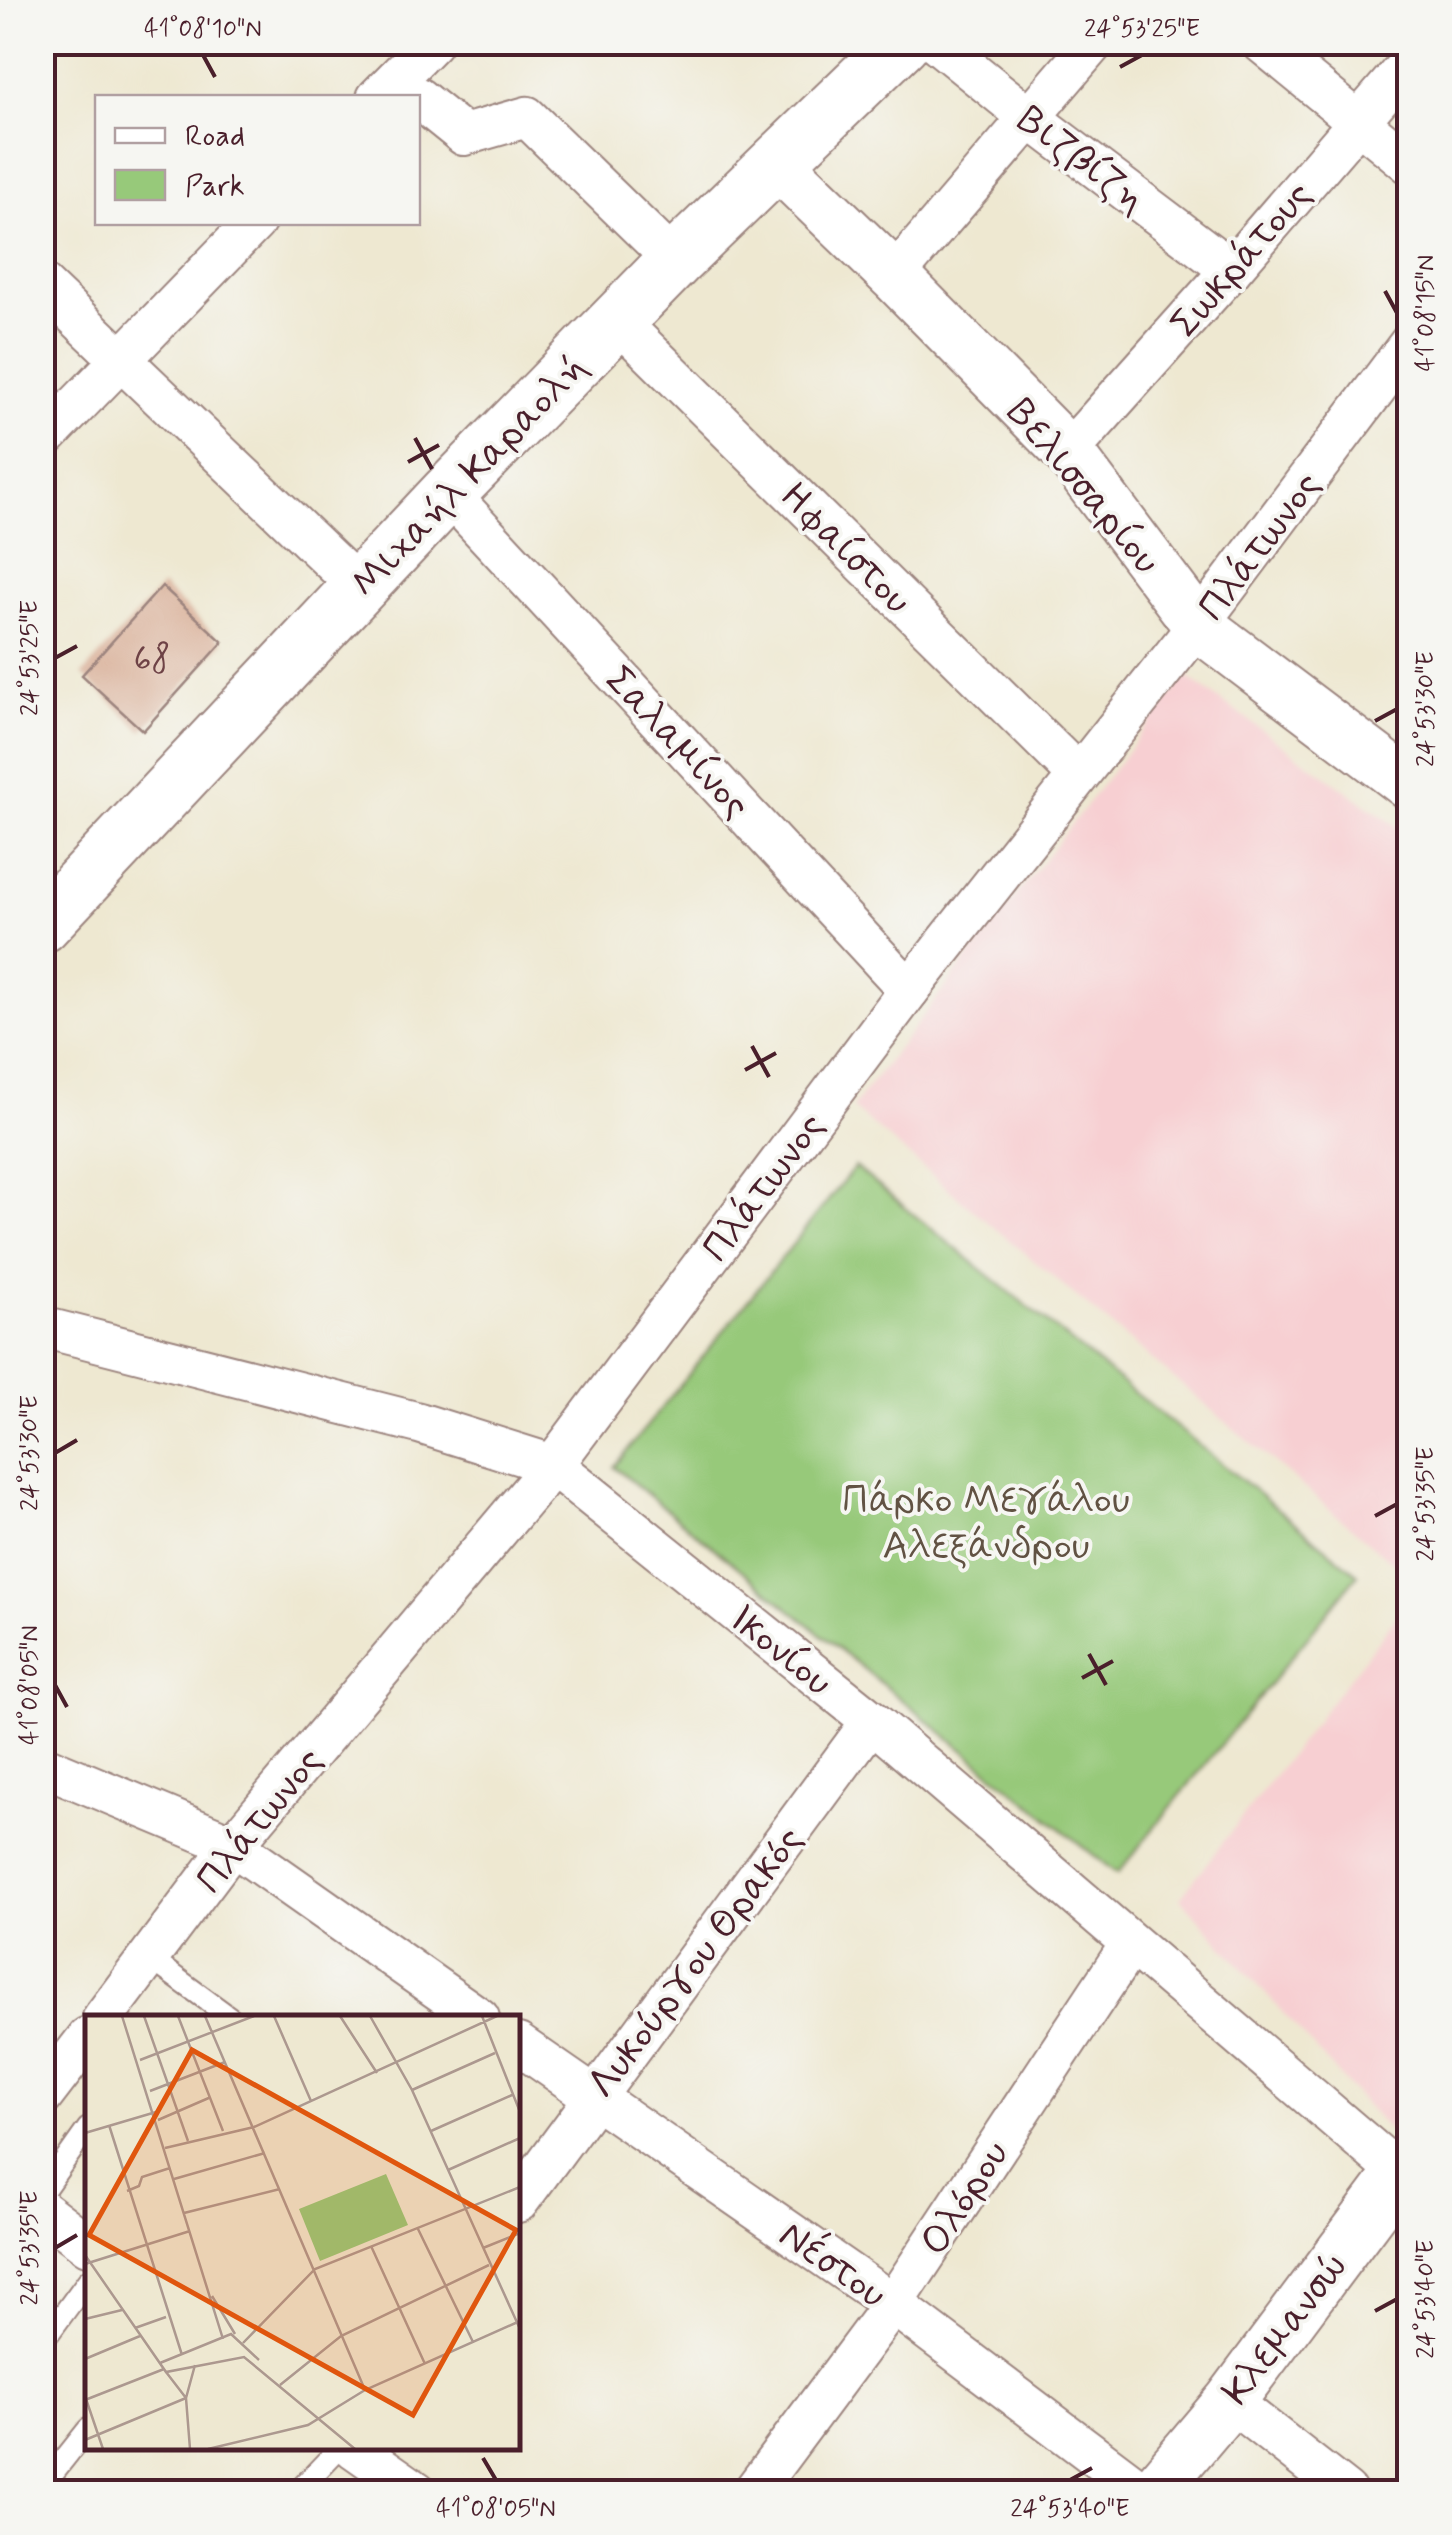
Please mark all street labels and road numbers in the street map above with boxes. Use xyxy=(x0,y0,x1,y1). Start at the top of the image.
street label: Βιζβίζη xyxy=(1006,95,1156,226)
street label: Σωκράτους xyxy=(1160,171,1325,349)
street label: Μιχαήλ Καραολή xyxy=(340,343,600,609)
street label: Βελισσαρίου xyxy=(994,388,1171,586)
street label: Πλάτωνος xyxy=(1187,462,1334,632)
street label: Ηφαίστου xyxy=(768,472,922,626)
street label: Σαλαμίνος xyxy=(593,655,761,831)
street label: Πλάτωνος xyxy=(691,1103,838,1273)
street label: Ικονίου xyxy=(718,1594,842,1709)
street label: Πλάτωνος xyxy=(185,1737,335,1905)
street label: Λυκούργου Θρακός xyxy=(577,1816,816,2109)
street label: Ολόρου xyxy=(909,2131,1022,2266)
street label: Νέστου xyxy=(768,2209,897,2321)
street label: Κλεμανσώ xyxy=(1211,2243,1360,2416)

